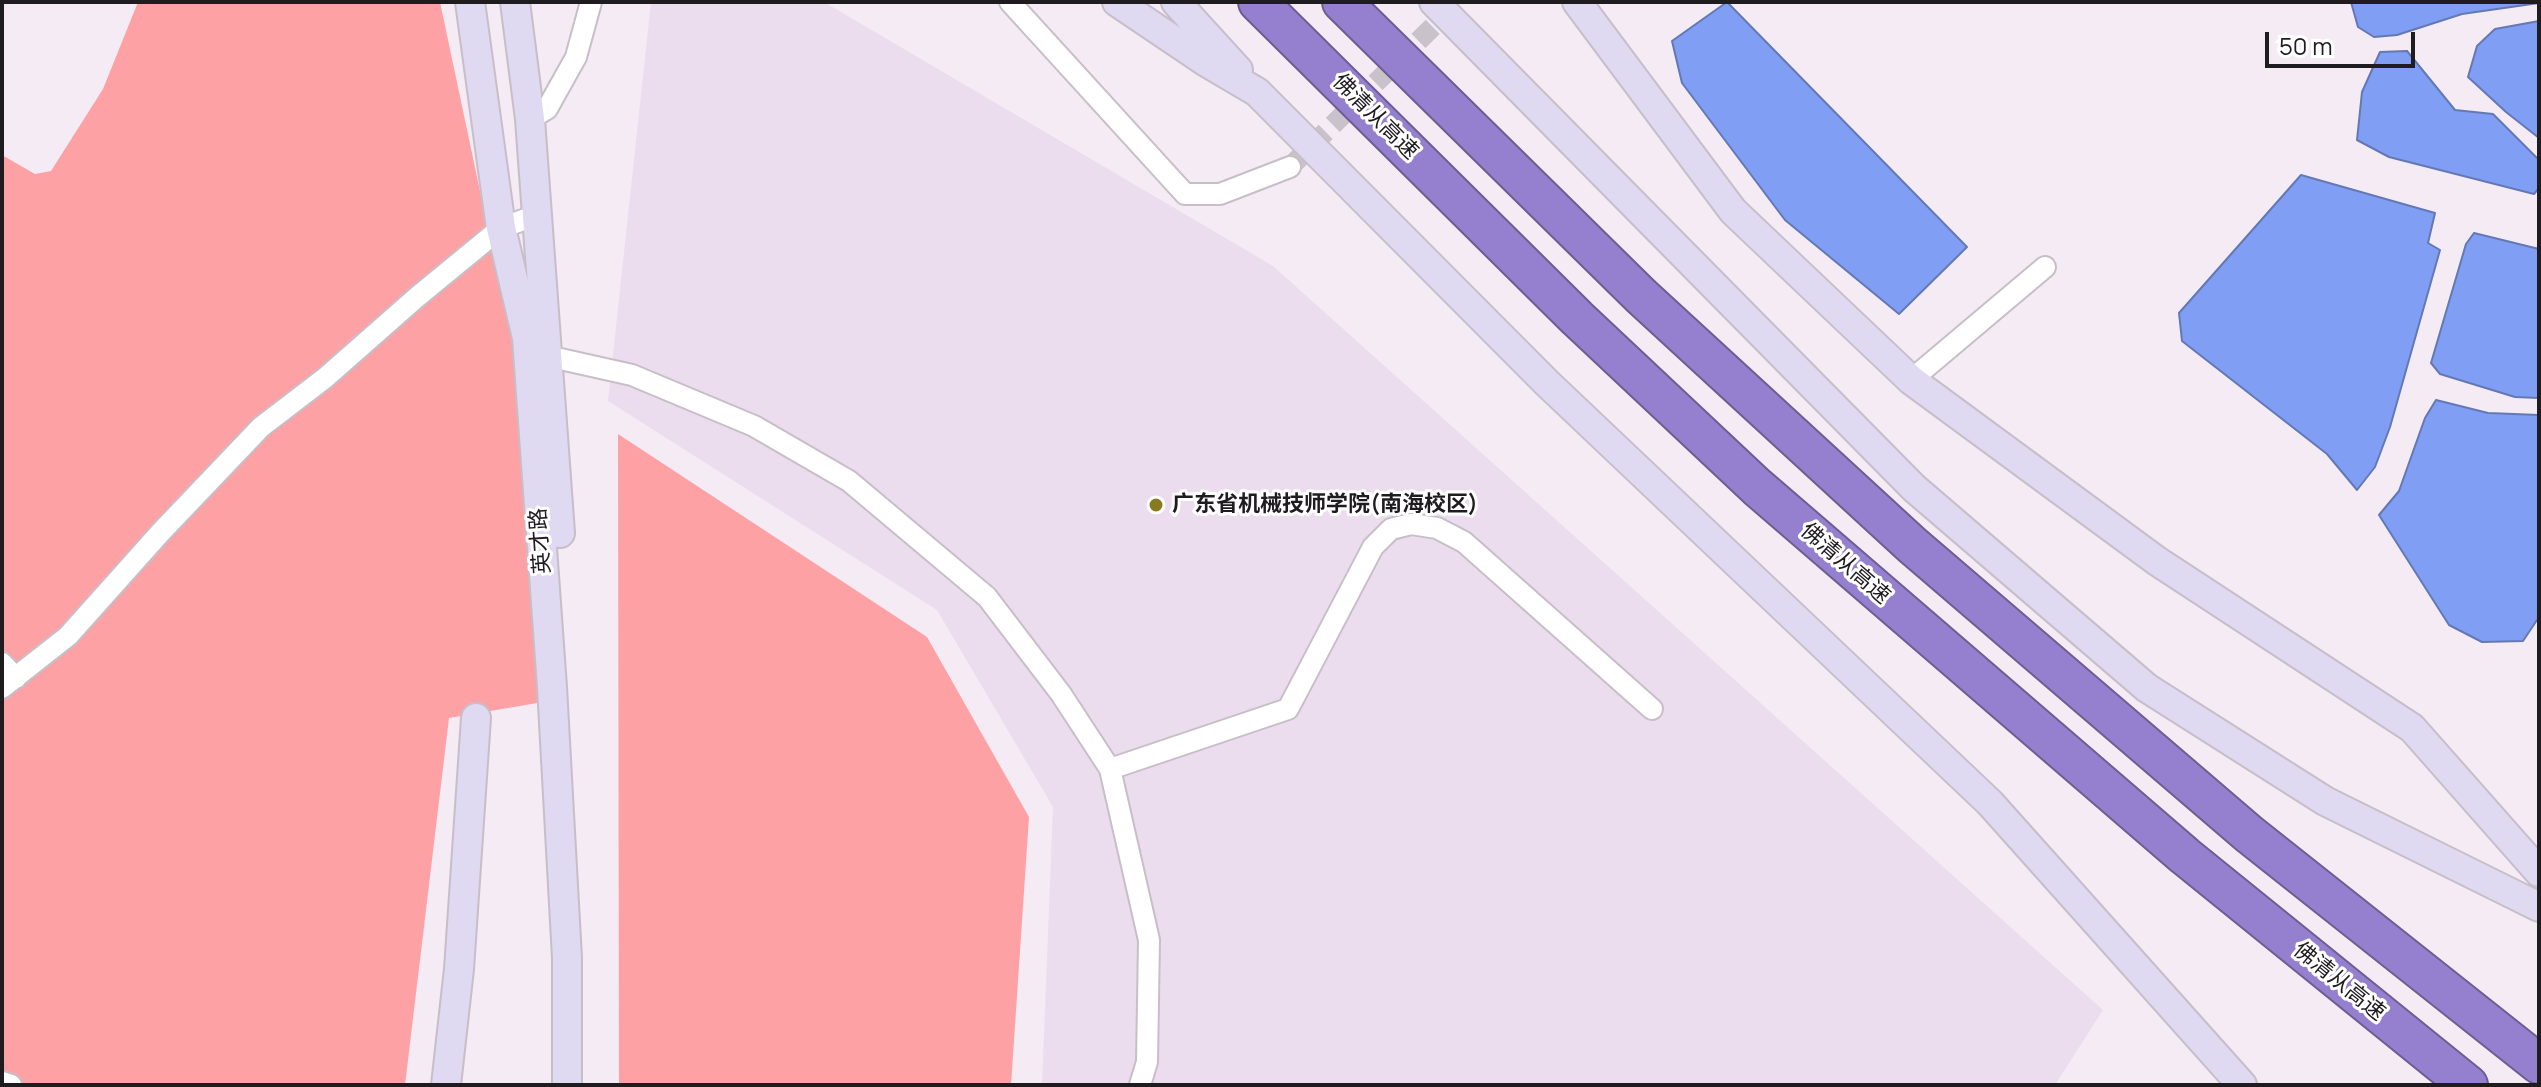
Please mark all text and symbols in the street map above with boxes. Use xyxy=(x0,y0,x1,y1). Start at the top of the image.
scale bar xyxy=(2269,16,2419,66)
text: 50 m xyxy=(2279,29,2333,62)
street label: 佛清从高速 xyxy=(1327,69,1423,165)
place label: 广东省机械技师学院(南海校区) xyxy=(1172,492,1478,518)
marker: 广东省机械技师学院(南海校区) xyxy=(1147,496,1165,514)
street label: 英才路 xyxy=(526,507,556,575)
street label: 佛清从高速 xyxy=(1795,518,1895,610)
street label: 佛清从高速 xyxy=(2288,937,2390,1027)

